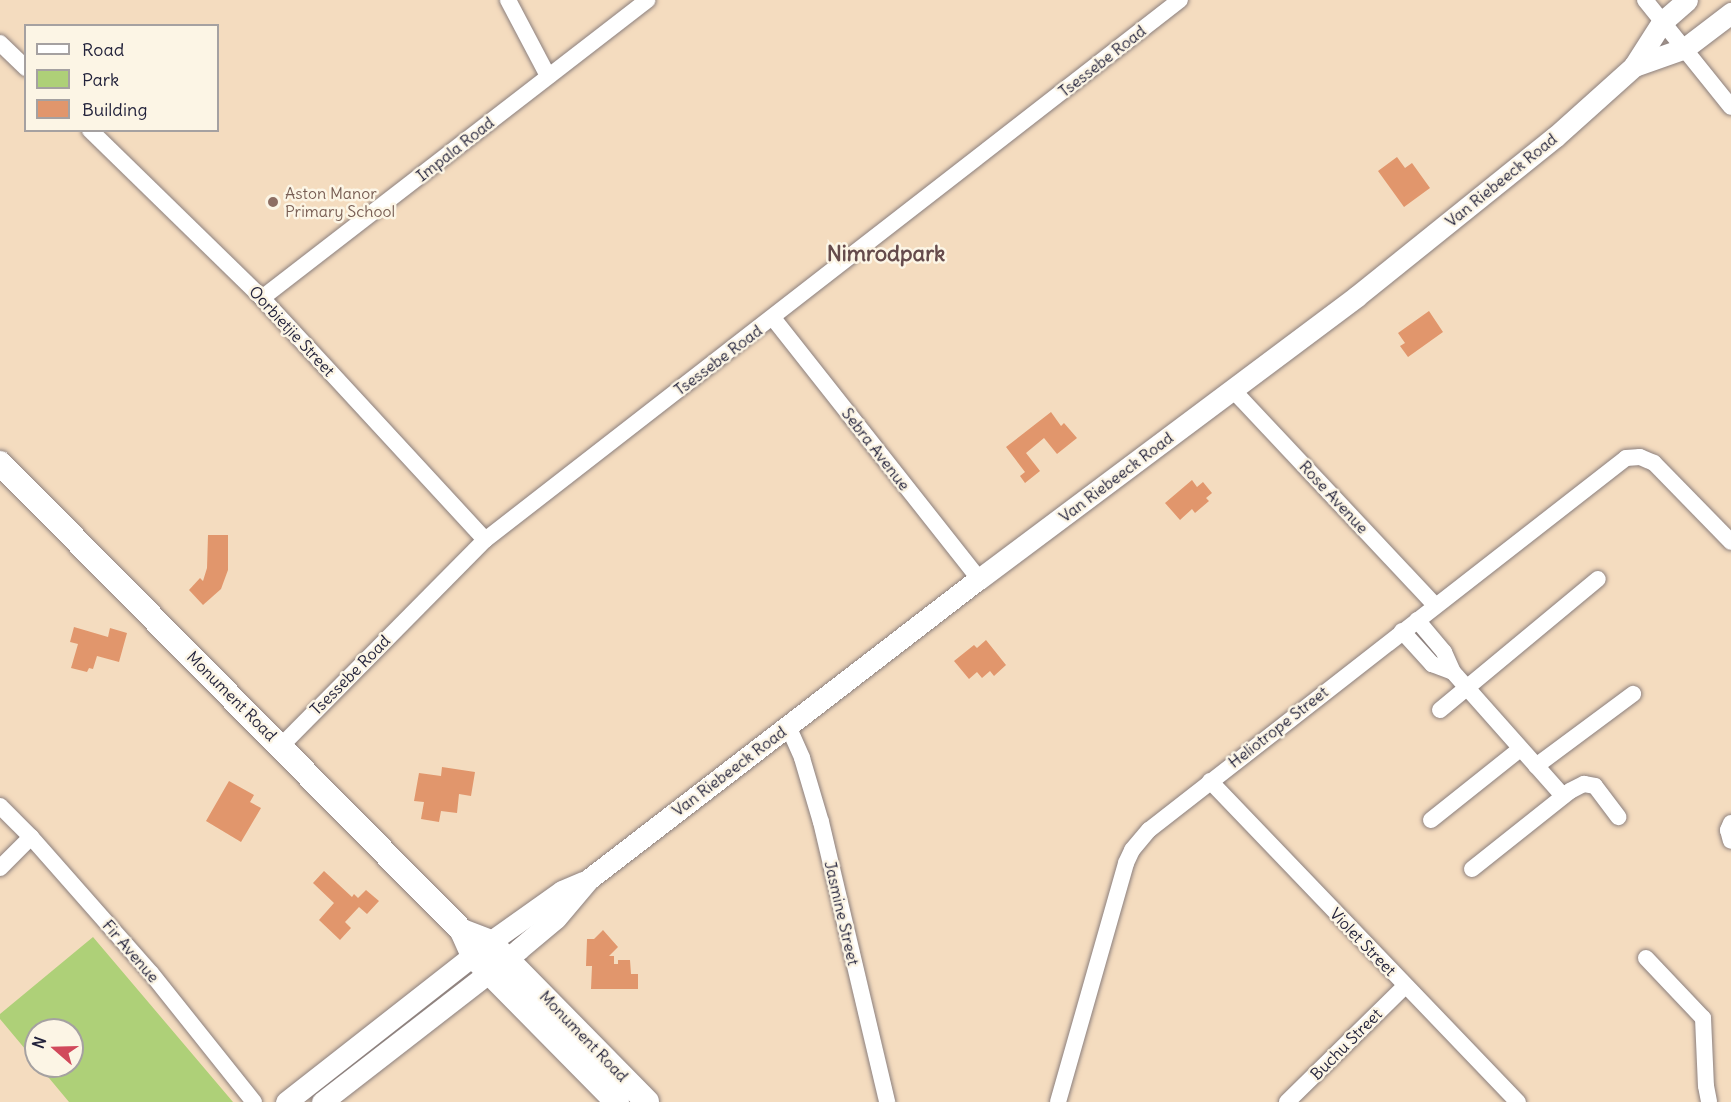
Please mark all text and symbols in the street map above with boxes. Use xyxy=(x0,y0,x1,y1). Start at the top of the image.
street label: Tsessebe Road xyxy=(1055,21,1149,101)
legend xyxy=(24,24,219,132)
text: Road xyxy=(82,38,124,61)
text: Park xyxy=(82,68,119,91)
text: Building xyxy=(82,98,147,121)
street label: Impala Road xyxy=(412,113,498,185)
street label: Van Riebeeck Road xyxy=(1441,129,1561,231)
place label: Aston Manor Primary School xyxy=(285,183,395,221)
marker: Aston Manor Primary School xyxy=(266,195,280,209)
district label: Nimrodpark xyxy=(827,241,945,267)
street label: Oorbietjie Street xyxy=(245,282,339,380)
street label: Tsessebe Road xyxy=(670,321,766,399)
street label: Sebra Avenue xyxy=(838,404,914,494)
street label: Van Riebeeck Road xyxy=(1055,428,1177,526)
street label: Rose Avenue xyxy=(1295,457,1373,537)
street label: Tsessebe Road xyxy=(306,631,394,719)
street label: Monument Road xyxy=(183,647,281,745)
street label: Heliotrope Street xyxy=(1224,682,1332,772)
street label: Van Riebeeck Road xyxy=(668,722,790,820)
street label: Jasmine Street xyxy=(821,859,863,967)
street label: Violet Street xyxy=(1326,904,1400,980)
street label: Fir Avenue xyxy=(99,916,163,986)
street label: Monument Road xyxy=(536,987,632,1085)
street label: Buchu Street xyxy=(1306,1004,1386,1084)
north arrow xyxy=(24,1018,84,1078)
text: N xyxy=(28,1034,50,1051)

